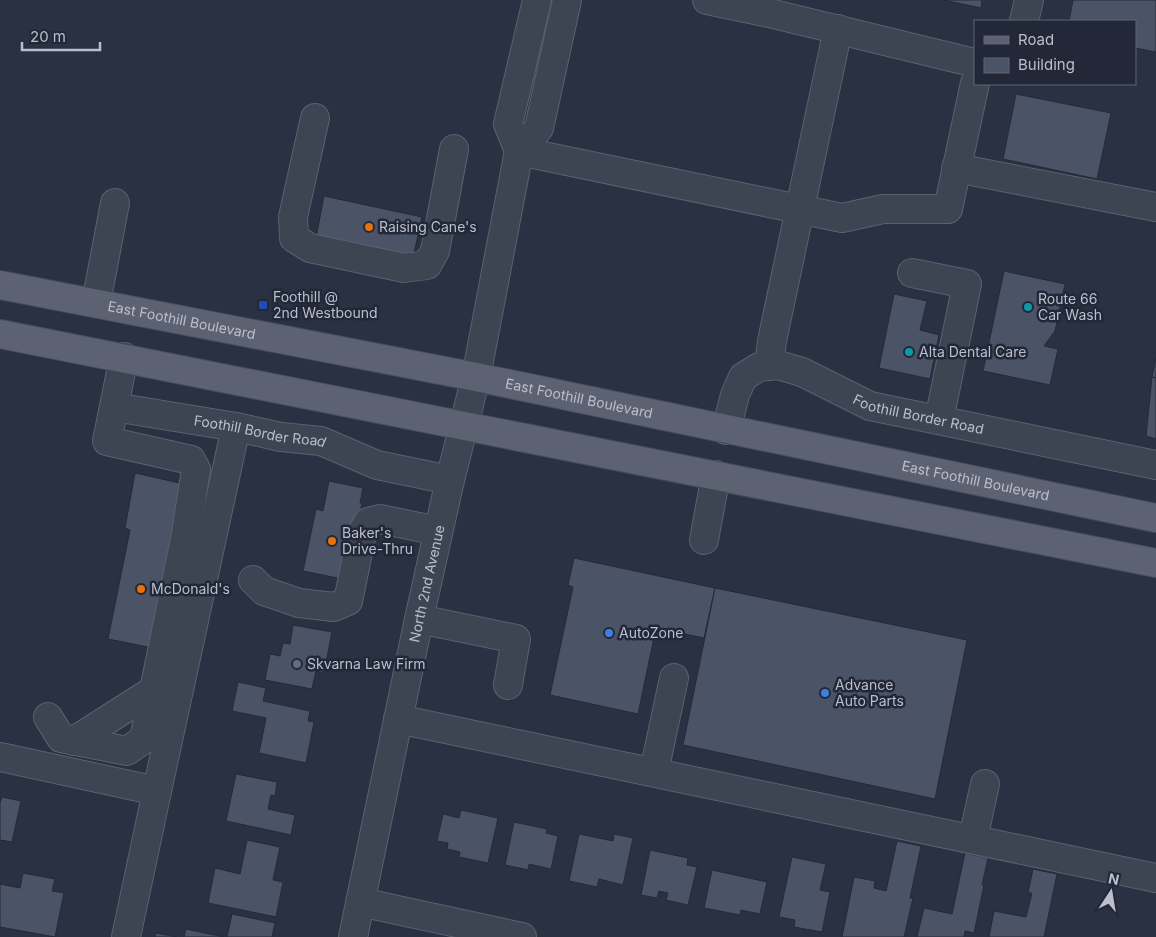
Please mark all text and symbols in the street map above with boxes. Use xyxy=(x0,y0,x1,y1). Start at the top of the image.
scale bar xyxy=(22,20,100,52)
legend xyxy=(974,20,1136,85)
text: 20 m xyxy=(30,27,66,46)
text: Road xyxy=(1018,30,1054,49)
text: Building xyxy=(1018,55,1075,74)
place label: Raising Cane's xyxy=(379,218,477,235)
marker: Raising Cane's xyxy=(363,221,375,233)
place label: Foothill @ 2nd Westbound xyxy=(273,288,378,321)
place label: Route 66 Car Wash xyxy=(1038,290,1102,323)
street label: East Foothill Boulevard xyxy=(106,297,257,342)
marker: Foothill @ 2nd Westbound xyxy=(257,299,269,311)
marker: Route 66 Car Wash xyxy=(1022,301,1034,313)
place label: Alta Dental Care xyxy=(919,343,1026,360)
marker: Alta Dental Care xyxy=(903,346,915,358)
street label: East Foothill Boulevard xyxy=(504,374,654,421)
street label: Foothill Border Road xyxy=(851,390,986,437)
street label: Foothill Border Road xyxy=(193,411,329,450)
street label: East Foothill Boulevard xyxy=(900,457,1051,504)
street label: North 2nd Avenue xyxy=(405,523,448,644)
place label: Baker's Drive-Thru xyxy=(342,524,413,557)
marker: Baker's Drive-Thru xyxy=(326,535,338,547)
place label: McDonald's xyxy=(151,580,230,597)
marker: McDonald's xyxy=(135,583,147,595)
place label: AutoZone xyxy=(619,624,683,641)
marker: AutoZone xyxy=(603,627,615,639)
place label: Skvarna Law Firm xyxy=(307,655,425,672)
marker: Skvarna Law Firm xyxy=(291,658,303,670)
place label: Advance Auto Parts xyxy=(835,676,904,709)
marker: Advance Auto Parts xyxy=(819,687,831,699)
north arrow xyxy=(1086,867,1136,917)
text: N xyxy=(1107,869,1121,888)

